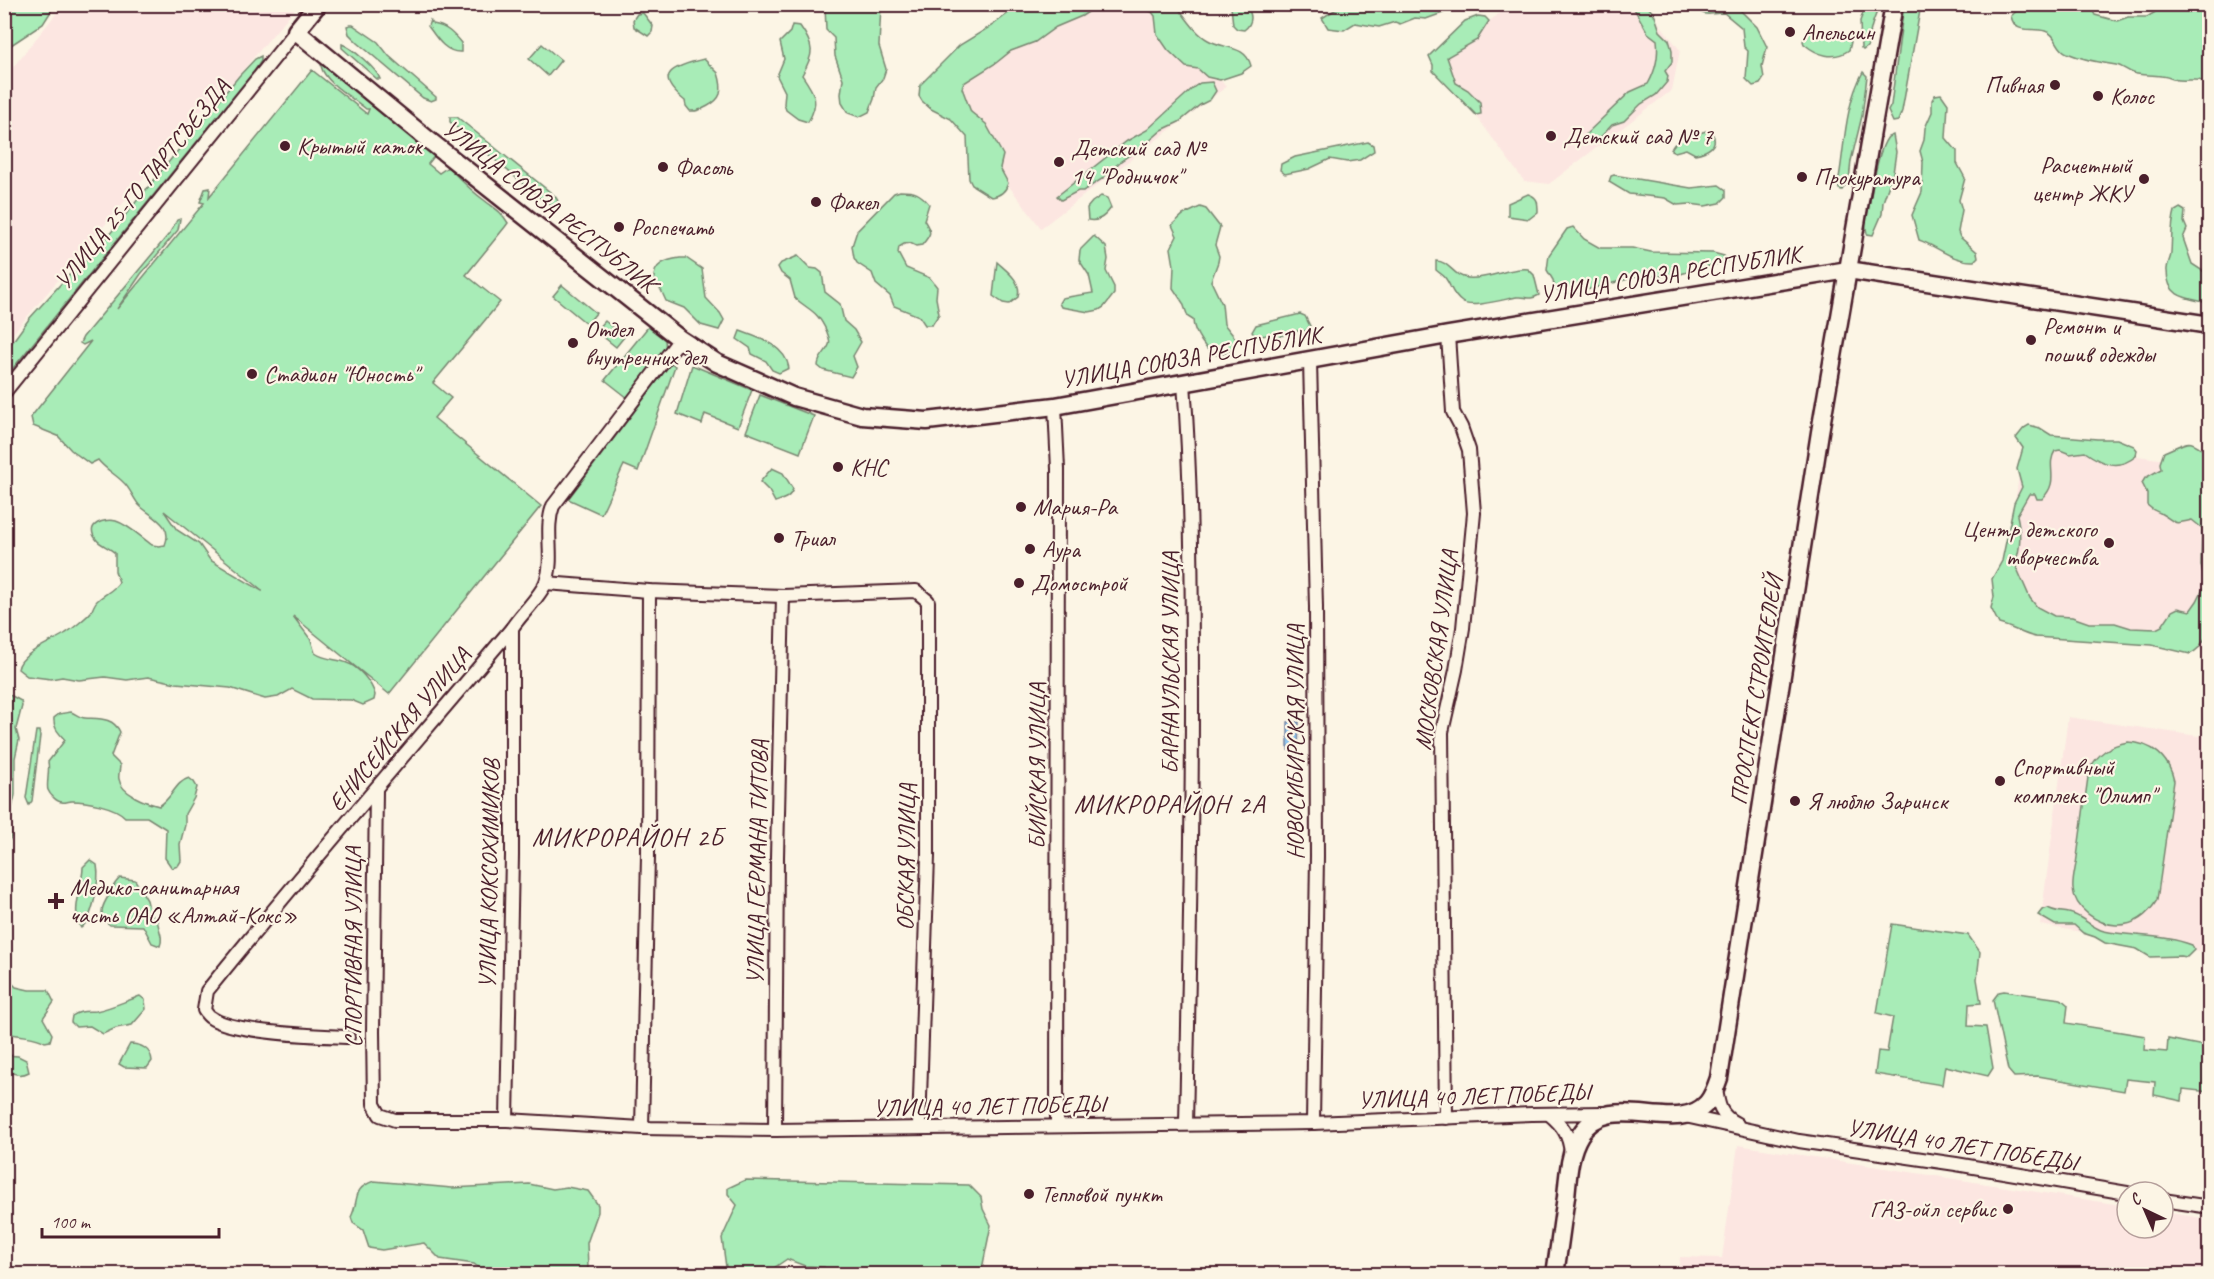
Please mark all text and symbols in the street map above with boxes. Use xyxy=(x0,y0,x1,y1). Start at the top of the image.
place label: Апельсин xyxy=(1802,17,1875,47)
marker: Апельсин xyxy=(1783,25,1797,39)
place label: Пивная xyxy=(1985,70,2045,100)
street label: УЛИЦА 25-ГО ПАРТСЪЕЗДА xyxy=(48,72,237,295)
marker: Пивная xyxy=(2048,78,2062,92)
place label: Колос xyxy=(2110,81,2155,111)
marker: Колос xyxy=(2091,89,2105,103)
street label: УЛИЦА СОЮЗА РЕСПУБЛИК xyxy=(437,113,667,302)
place label: Детский сад № 7 xyxy=(1563,121,1714,151)
marker: Детский сад № 7 xyxy=(1544,129,1558,143)
place label: Крытый каток xyxy=(297,131,424,161)
place label: Детский сад № 14 "Родничок" xyxy=(1071,133,1207,191)
marker: Крытый каток xyxy=(278,139,292,153)
place label: Расчетный центр ЖКУ xyxy=(2032,150,2136,208)
place label: Фасоль xyxy=(675,152,734,182)
marker: Детский сад № 14 "Родничок" xyxy=(1052,155,1066,169)
marker: Фасоль xyxy=(656,160,670,174)
place label: Прокуратура xyxy=(1814,162,1921,192)
marker: Прокуратура xyxy=(1795,170,1809,184)
marker: Расчетный центр ЖКУ xyxy=(2137,172,2151,186)
place label: Факел xyxy=(828,187,880,217)
marker: Факел xyxy=(809,195,823,209)
place label: Роспечать xyxy=(631,212,714,242)
marker: Роспечать xyxy=(612,220,626,234)
street label: УЛИЦА СОЮЗА РЕСПУБЛИК xyxy=(1538,238,1807,309)
place label: Ремонт и пошив одежды xyxy=(2043,311,2157,369)
place label: Отдел внутренних дел xyxy=(585,314,708,372)
street label: УЛИЦА СОЮЗА РЕСПУБЛИК xyxy=(1059,318,1328,395)
marker: Ремонт и пошив одежды xyxy=(2024,333,2038,347)
marker: Отдел внутренних дел xyxy=(566,336,580,350)
place label: Стадион "Юность" xyxy=(264,359,423,389)
marker: Стадион "Юность" xyxy=(245,367,259,381)
place label: КНС xyxy=(850,452,889,482)
marker: КНС xyxy=(831,460,845,474)
place label: Мария-Ра xyxy=(1033,492,1118,522)
marker: Мария-Ра xyxy=(1014,500,1028,514)
place label: Центр детского творчества xyxy=(1962,514,2099,572)
place label: Триал xyxy=(791,523,836,553)
marker: Триал xyxy=(772,531,786,545)
place label: Аура xyxy=(1042,534,1081,564)
marker: Центр детского творчества xyxy=(2102,536,2116,550)
marker: Аура xyxy=(1023,542,1037,556)
street label: МОСКОВСКАЯ УЛИЦА xyxy=(1407,547,1465,752)
street label: БАРНАУЛЬСКАЯ УЛИЦА xyxy=(1155,551,1185,774)
place label: Домострой xyxy=(1031,568,1129,598)
street label: ПРОСПЕКТ СТРОИТЕЛЕЙ xyxy=(1723,569,1790,807)
marker: Домострой xyxy=(1012,576,1026,590)
street label: НОВОСИБИРСКАЯ УЛИЦА xyxy=(1280,623,1310,860)
street label: ЕНИСЕЙСКАЯ УЛИЦА xyxy=(322,640,477,817)
street label: БИЙСКАЯ УЛИЦА xyxy=(1022,682,1052,849)
street label: УЛИЦА ГЕРМАНА ТИТОВА xyxy=(740,738,774,985)
place label: Спортивный комплекс "Олимп" xyxy=(2012,752,2161,810)
street label: УЛИЦА КОКСОХИМИКОВ xyxy=(472,757,506,989)
marker: Спортивный комплекс "Олимп" xyxy=(1993,774,2007,788)
street label: ОБСКАЯ УЛИЦА xyxy=(890,782,922,931)
place label: Я люблю Заринск xyxy=(1807,786,1949,816)
district label: МИКРОРАЙОН 2А xyxy=(1074,788,1266,821)
marker: Я люблю Заринск xyxy=(1788,794,1802,808)
district label: МИКРОРАЙОН 2Б xyxy=(532,821,726,854)
street label: СПОРТИВНАЯ УЛИЦА xyxy=(338,846,368,1047)
place label: Медико-санитарная часть ОАО «Алтай-Кокс» xyxy=(70,872,297,930)
marker: Медико-санитарная часть ОАО «Алтай-Кокс» xyxy=(47,892,65,910)
street label: УЛИЦА 40 ЛЕТ ПОБЕДЫ xyxy=(1358,1077,1595,1115)
street label: УЛИЦА 40 ЛЕТ ПОБЕДЫ xyxy=(873,1089,1109,1123)
street label: УЛИЦА 40 ЛЕТ ПОБЕДЫ xyxy=(1845,1112,2083,1179)
place label: Тепловой пункт xyxy=(1041,1179,1163,1209)
north arrow xyxy=(2115,1180,2175,1240)
marker: Тепловой пункт xyxy=(1022,1187,1036,1201)
text: С xyxy=(2126,1189,2147,1210)
place label: ГАЗ-ойл сервис xyxy=(1870,1194,1998,1224)
scale bar xyxy=(42,1201,219,1239)
marker: ГАЗ-ойл сервис xyxy=(2001,1202,2015,1216)
text: 100 m xyxy=(51,1211,92,1233)

